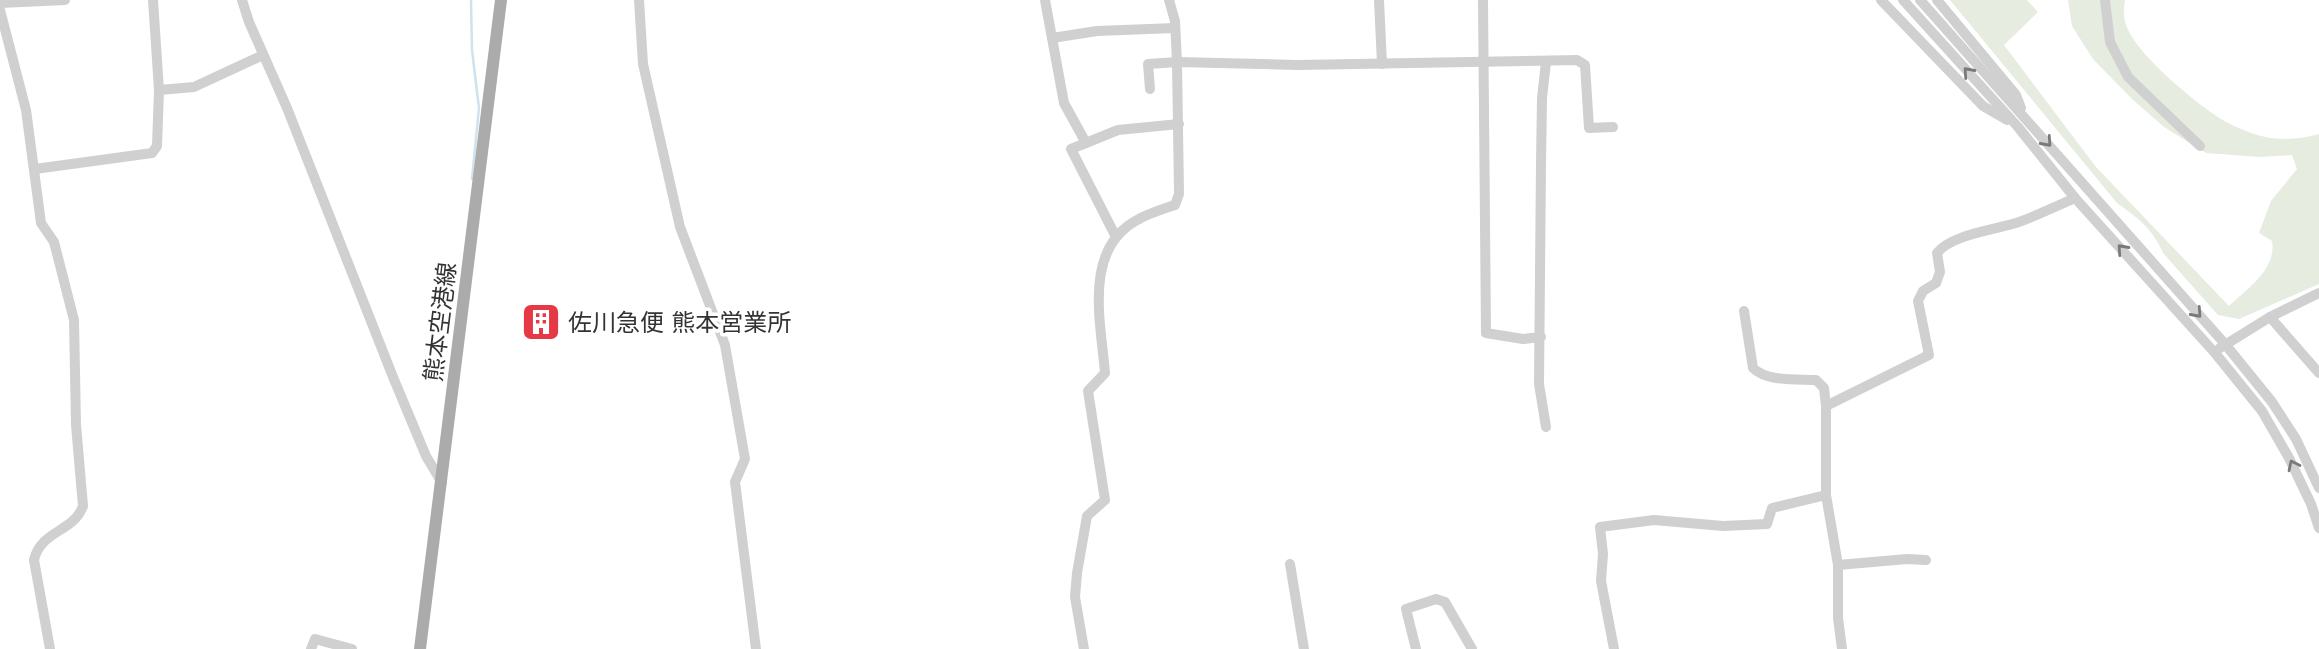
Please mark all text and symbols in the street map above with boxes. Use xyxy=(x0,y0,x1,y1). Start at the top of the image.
one-way arrow xyxy=(1963,67,1976,80)
one-way arrow xyxy=(2039,134,2051,147)
one-way arrow xyxy=(2117,244,2130,257)
street label: 熊本空港線 xyxy=(415,260,465,384)
building icon: 佐川急便 熊本営業所 xyxy=(520,301,562,343)
place label: 佐川急便 熊本営業所 xyxy=(568,305,791,340)
one-way arrow xyxy=(2189,305,2201,318)
one-way arrow xyxy=(2287,460,2301,472)

